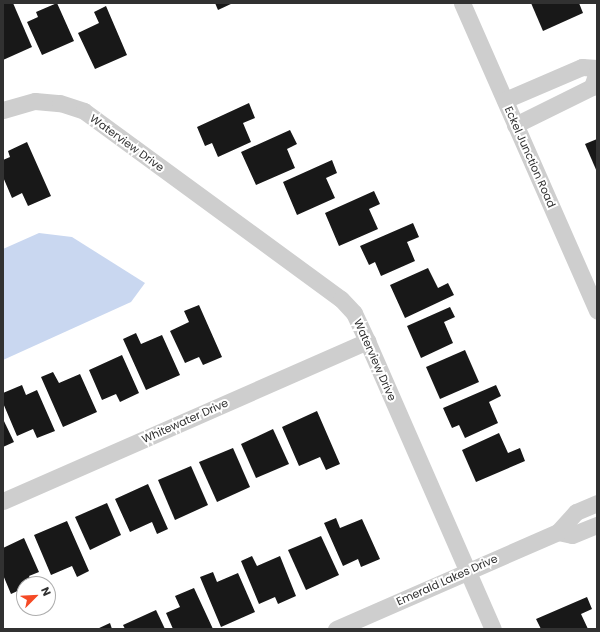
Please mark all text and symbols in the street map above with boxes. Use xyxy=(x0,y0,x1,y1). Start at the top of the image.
street label: Eckel Junction Road xyxy=(502,104,558,210)
street label: Waterview Drive xyxy=(87,112,167,174)
street label: Waterview Drive xyxy=(351,317,399,403)
street label: Whitewater Drive xyxy=(140,396,230,446)
street label: Emerald Lakes Drive xyxy=(394,552,500,608)
north arrow xyxy=(16,576,56,616)
text: N xyxy=(37,584,55,599)

